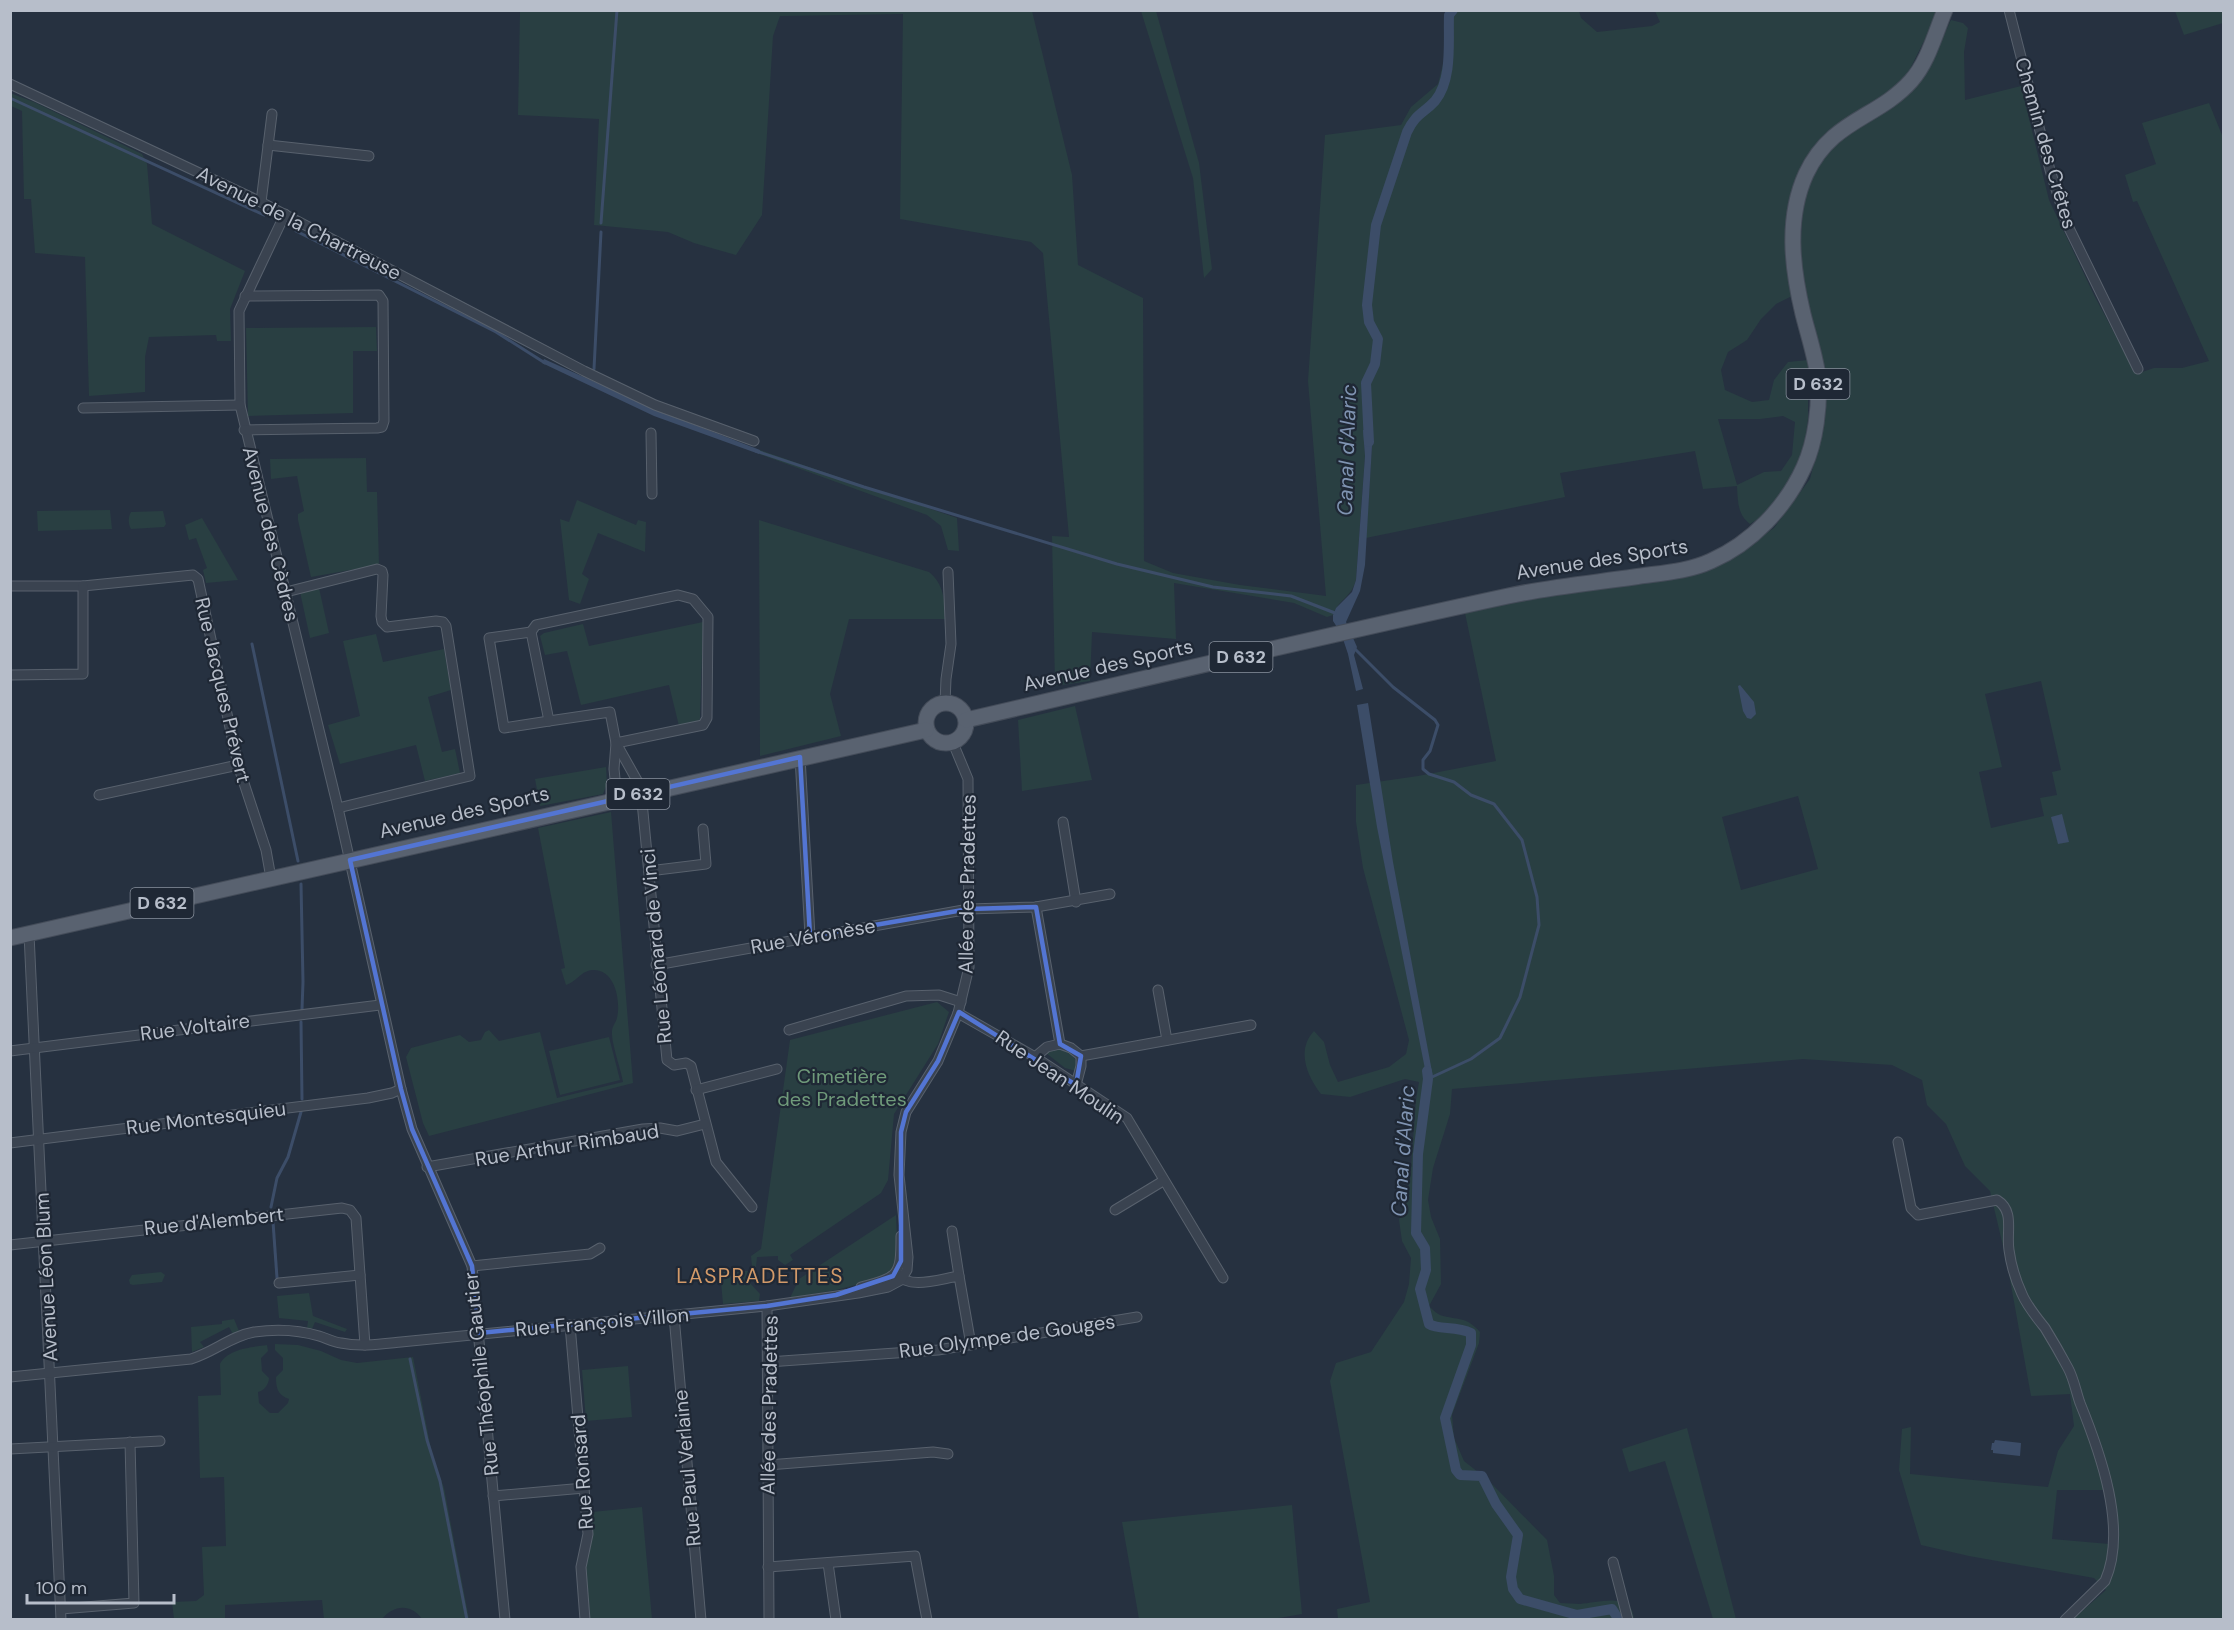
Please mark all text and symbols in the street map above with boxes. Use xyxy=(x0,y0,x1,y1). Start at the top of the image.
street label: Chemin des Crêtes xyxy=(2009,54,2083,232)
street label: Avenue de la Chartreuse xyxy=(192,160,406,286)
road number: D 632 xyxy=(1786,369,1850,399)
water label: Canal d'Alaric xyxy=(1331,384,1363,516)
street label: Avenue des Cèdres xyxy=(237,444,305,624)
street label: Avenue des Sports xyxy=(1514,533,1690,585)
street label: Rue Jacques Prévert xyxy=(189,595,257,785)
street label: Avenue des Sports xyxy=(1020,633,1196,697)
road number: D 632 xyxy=(1210,642,1272,672)
road number: D 632 xyxy=(606,779,670,809)
street label: Avenue des Sports xyxy=(376,780,552,844)
street label: Allée des Pradettes xyxy=(952,794,982,974)
street label: Rue Léonard de Vinci xyxy=(635,847,677,1045)
road number: D 632 xyxy=(130,888,194,918)
street label: Rue Véronèse xyxy=(748,912,878,960)
street label: Rue Voltaire xyxy=(139,1007,251,1047)
street label: Rue Jean Moulin xyxy=(991,1024,1129,1130)
park label: Cimetière des Pradettes xyxy=(777,1063,907,1112)
water label: Canal d'Alaric xyxy=(1384,1084,1422,1218)
street label: Rue Montesquieu xyxy=(125,1095,287,1141)
street label: Rue Arthur Rimbaud xyxy=(473,1118,661,1172)
street label: Avenue Léon Blum xyxy=(29,1192,63,1362)
street label: Rue d'Alembert xyxy=(143,1201,285,1241)
district label: LASPRADETTES xyxy=(676,1262,844,1290)
street label: Rue Théophile Gautier xyxy=(457,1271,505,1477)
street label: Rue François Villon xyxy=(514,1301,690,1343)
street label: Rue Olympe de Gouges xyxy=(897,1308,1117,1364)
street label: Allée des Pradettes xyxy=(754,1315,784,1495)
street label: Rue Paul Verlaine xyxy=(667,1389,707,1547)
street label: Rue Ronsard xyxy=(565,1414,599,1530)
scale bar xyxy=(27,1567,174,1605)
text: 100 m xyxy=(36,1576,87,1600)

